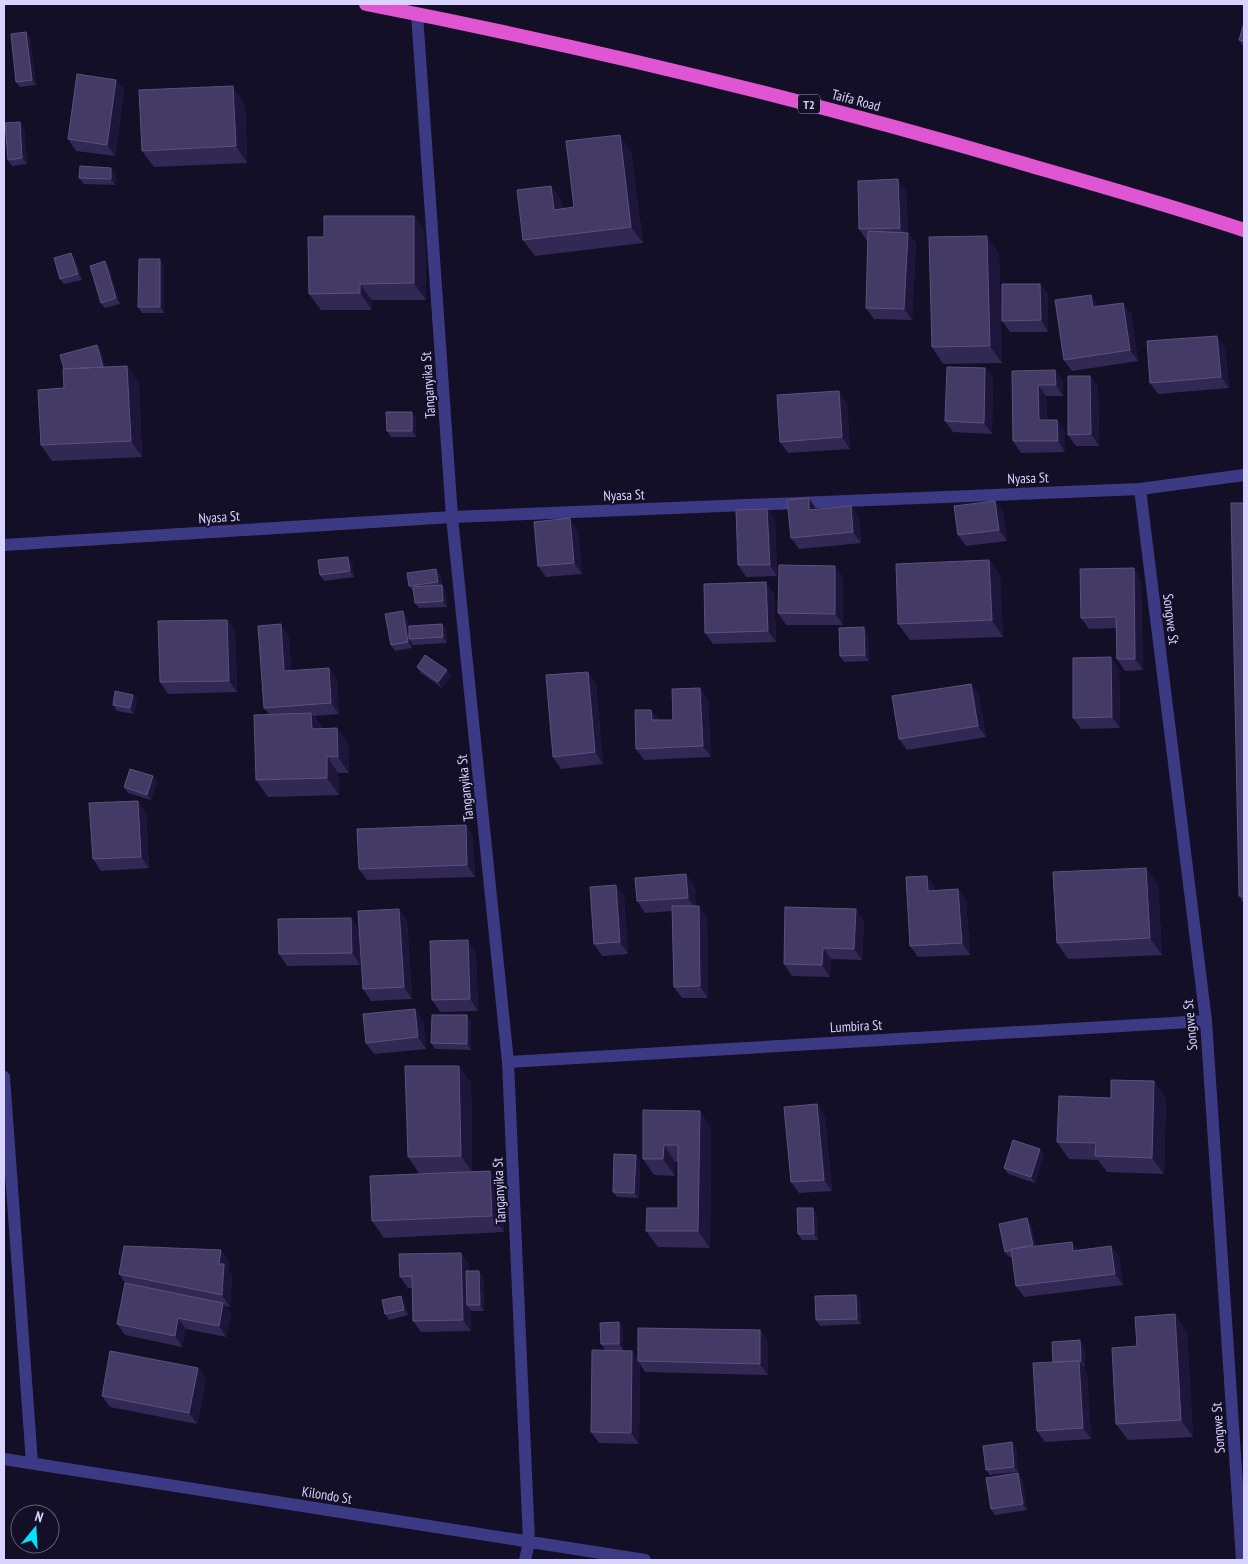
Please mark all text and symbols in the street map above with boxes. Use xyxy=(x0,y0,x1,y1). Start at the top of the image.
street label: Taifa Road xyxy=(830,85,882,115)
road number: T2 xyxy=(798,95,820,114)
street label: Tanganyika St xyxy=(417,351,439,419)
street label: Nyasa St xyxy=(1007,468,1049,488)
street label: Nyasa St xyxy=(603,485,645,505)
street label: Nyasa St xyxy=(198,507,240,527)
street label: Songwe St xyxy=(1159,593,1183,646)
street label: Tanganyika St xyxy=(453,754,477,822)
street label: Songwe St xyxy=(1179,999,1201,1051)
street label: Lumbira St xyxy=(829,1016,883,1036)
street label: Tanganyika St xyxy=(488,1157,510,1225)
street label: Songwe St xyxy=(1207,1402,1229,1454)
street label: Kilondo St xyxy=(301,1482,353,1508)
north arrow xyxy=(10,1504,60,1554)
text: N xyxy=(33,1507,45,1526)

